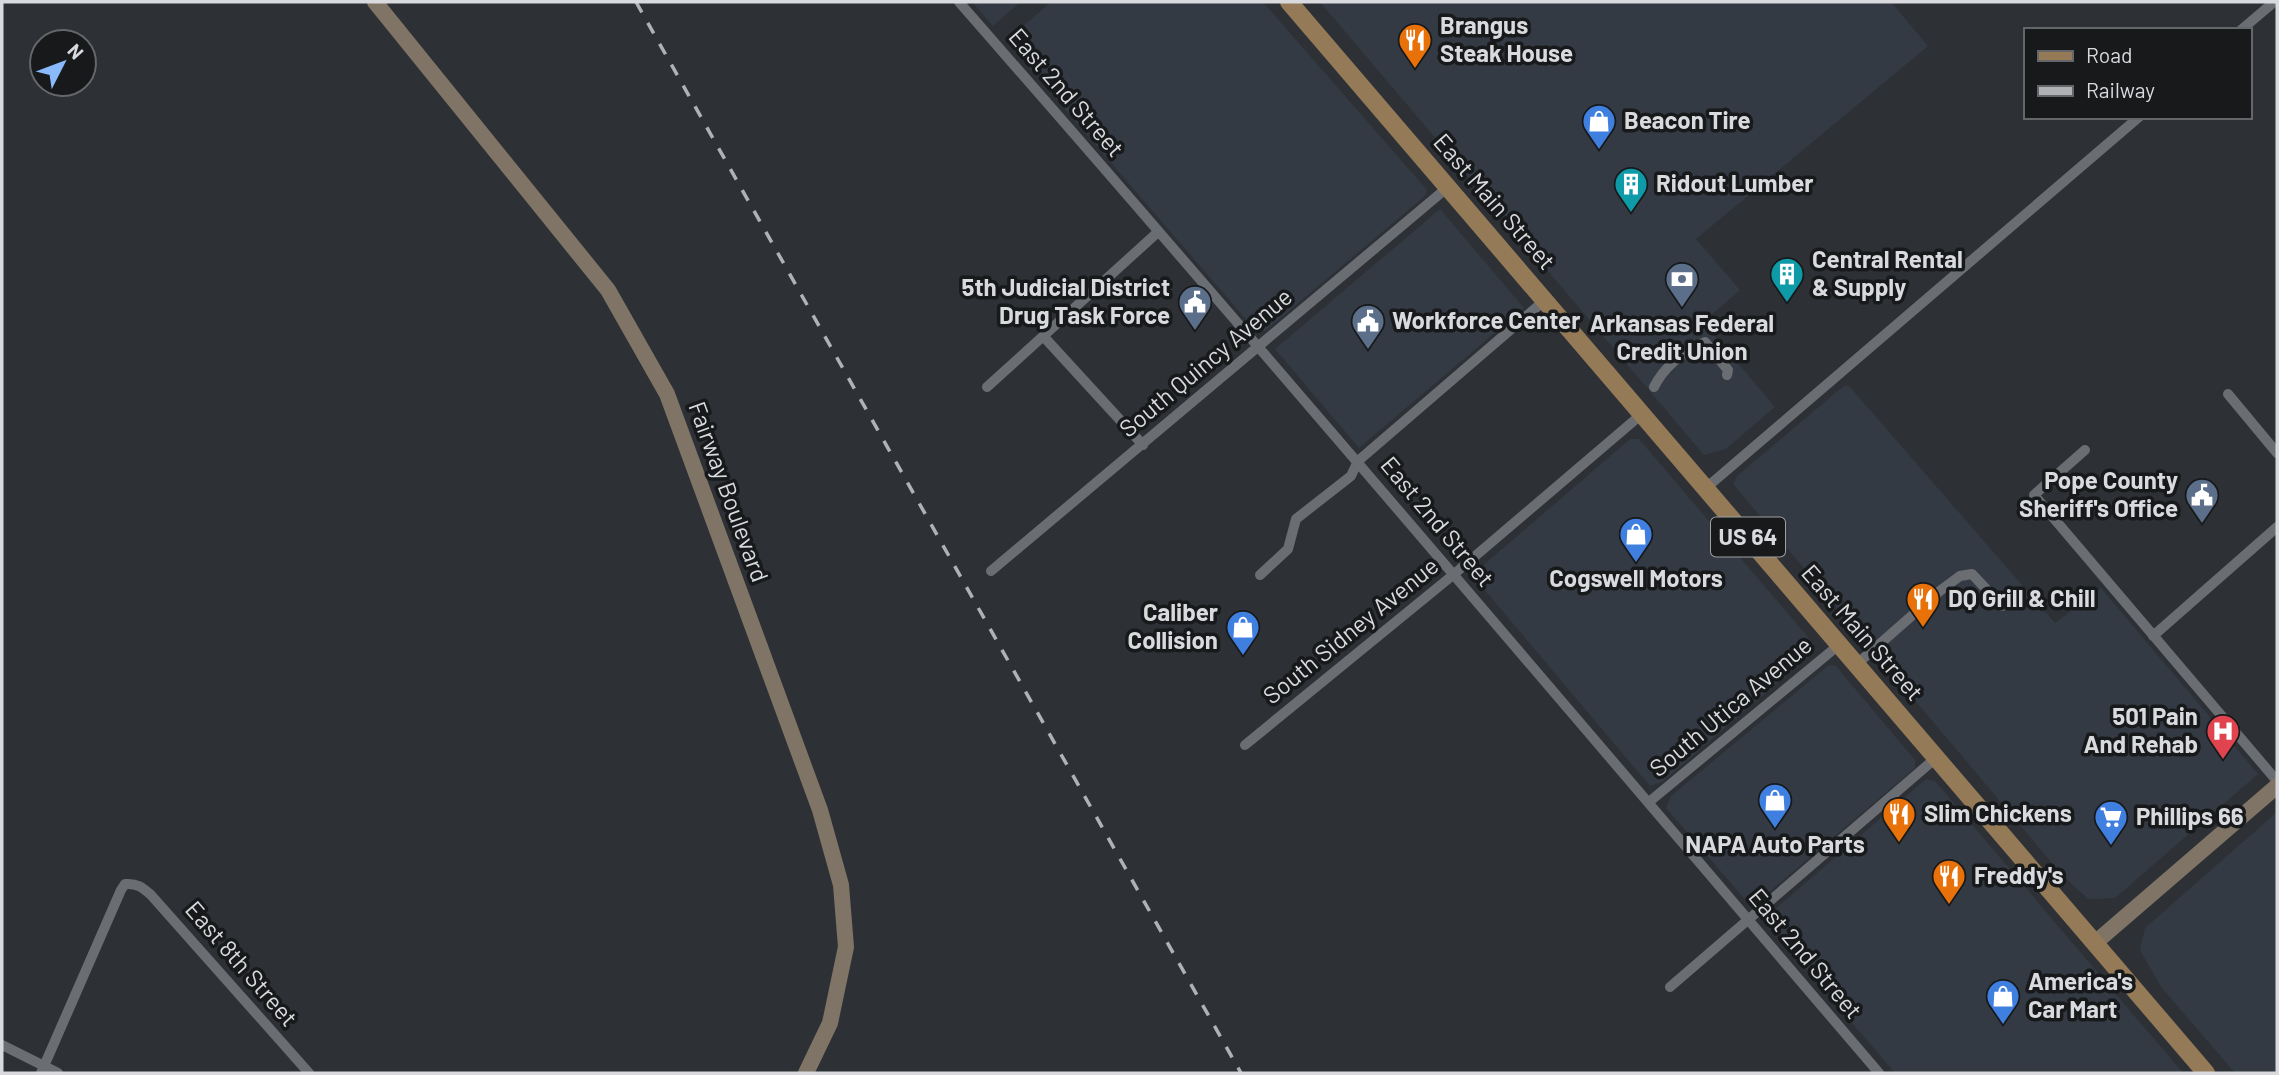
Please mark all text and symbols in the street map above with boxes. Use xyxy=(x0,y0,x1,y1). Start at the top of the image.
place label: Brangus Steak House xyxy=(1440,10,1573,67)
restaurant icon: Brangus Steak House xyxy=(1396,21,1434,70)
street label: East 2nd Street xyxy=(1003,22,1131,162)
north arrow xyxy=(28,28,98,98)
legend xyxy=(2024,28,2251,119)
text: N xyxy=(63,39,89,64)
text: Road xyxy=(2086,42,2132,67)
text: Railway xyxy=(2086,77,2155,102)
shop icon: Beacon Tire xyxy=(1580,102,1618,151)
place label: Beacon Tire xyxy=(1624,105,1751,134)
street label: East Main Street xyxy=(1428,127,1562,275)
building icon: Ridout Lumber xyxy=(1612,165,1650,214)
place label: Ridout Lumber xyxy=(1656,168,1813,197)
place label: Central Rental & Supply xyxy=(1812,244,1963,301)
building icon: Central Rental & Supply xyxy=(1768,255,1806,304)
bank icon: Arkansas Federal Credit Union xyxy=(1663,260,1701,309)
place label: 5th Judicial District Drug Task Force xyxy=(961,272,1170,329)
street label: South Quincy Avenue xyxy=(1113,281,1297,443)
public building icon: 5th Judicial District Drug Task Force xyxy=(1176,283,1214,332)
public building icon: Workforce Center xyxy=(1349,302,1387,351)
place label: Workforce Center xyxy=(1392,305,1580,334)
place label: Arkansas Federal Credit Union xyxy=(1590,308,1774,365)
street label: Fairway Boulevard xyxy=(683,397,775,586)
street label: East 2nd Street xyxy=(1375,450,1501,592)
place label: Pope County Sheriff's Office xyxy=(2019,465,2178,522)
public building icon: Pope County Sheriff's Office xyxy=(2183,476,2221,525)
shop icon: Cogswell Motors xyxy=(1617,515,1655,564)
road number: US 64 xyxy=(1711,517,1785,556)
street label: South Sidney Avenue xyxy=(1257,550,1444,709)
street label: East Main Street xyxy=(1796,558,1930,706)
place label: Cogswell Motors xyxy=(1549,563,1723,592)
restaurant icon: DQ Grill & Chill xyxy=(1904,580,1942,629)
place label: DQ Grill & Chill xyxy=(1948,583,2096,612)
place label: Caliber Collision xyxy=(1128,597,1218,654)
shop icon: Caliber Collision xyxy=(1224,608,1262,657)
street label: South Utica Avenue xyxy=(1643,630,1817,782)
place label: 501 Pain And Rehab xyxy=(2083,701,2198,758)
hospital icon: 501 Pain And Rehab xyxy=(2204,712,2242,761)
shop icon: NAPA Auto Parts xyxy=(1756,781,1794,830)
restaurant icon: Slim Chickens xyxy=(1880,795,1918,844)
place label: Slim Chickens xyxy=(1924,798,2072,827)
supermarket icon: Phillips 66 xyxy=(2092,798,2130,847)
place label: Phillips 66 xyxy=(2136,801,2244,830)
place label: NAPA Auto Parts xyxy=(1685,829,1865,858)
restaurant icon: Freddy's xyxy=(1930,857,1968,906)
place label: Freddy's xyxy=(1974,860,2064,889)
street label: East 2nd Street xyxy=(1743,882,1869,1024)
street label: East 8th Street xyxy=(180,895,304,1032)
place label: America's Car Mart xyxy=(2028,966,2133,1023)
shop icon: America's Car Mart xyxy=(1984,977,2022,1026)

